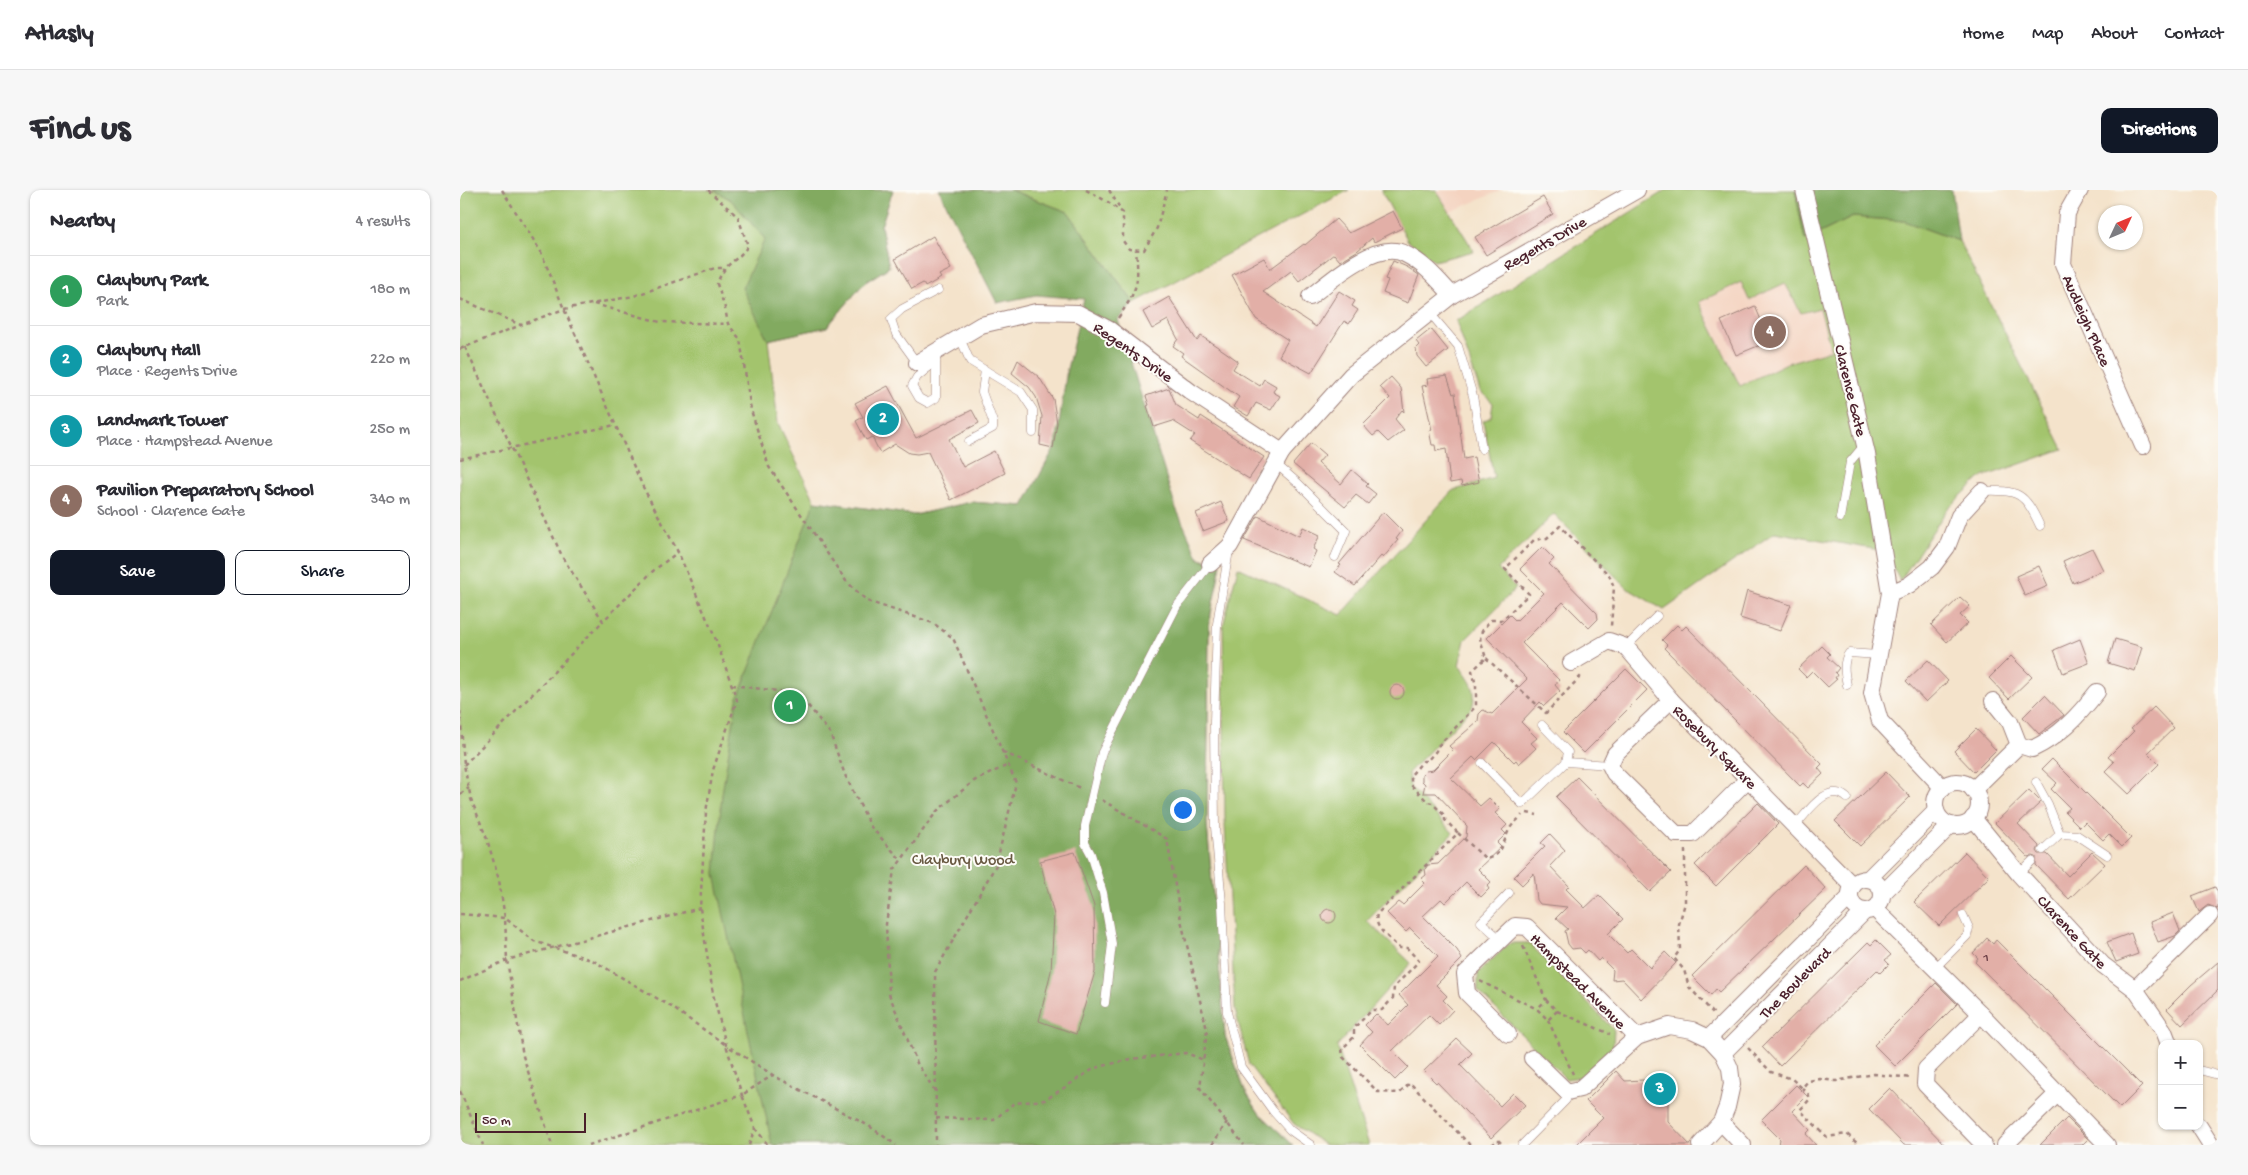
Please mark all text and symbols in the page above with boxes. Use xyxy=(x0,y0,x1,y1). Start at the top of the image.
text: Atlasly xyxy=(25,20,94,49)
text: Home xyxy=(1962,24,2004,45)
text: Map xyxy=(2032,24,2063,45)
text: About xyxy=(2091,24,2137,45)
text: Contact xyxy=(2165,24,2223,45)
button: Directions xyxy=(2101,108,2218,153)
text: Find us xyxy=(30,110,130,151)
north arrow xyxy=(2098,205,2143,250)
text: Nearby xyxy=(50,210,115,235)
text: 4 results xyxy=(355,213,410,232)
street label: Regents Drive xyxy=(1501,213,1591,276)
text: Claybury Park xyxy=(97,270,207,293)
street label: Audleigh Place xyxy=(2056,273,2114,371)
text: 1 xyxy=(63,281,69,300)
text: 180 m xyxy=(371,281,410,300)
text: Park xyxy=(97,293,128,312)
pin: 4 xyxy=(1754,313,1786,351)
street label: Regents Drive xyxy=(1089,320,1176,389)
text: Claybury Hall xyxy=(97,340,201,363)
street label: Clarence Gate xyxy=(1828,343,1869,439)
text: 2 xyxy=(62,351,70,370)
text: 220 m xyxy=(370,351,410,370)
text: Place · Regents Drive xyxy=(97,363,237,382)
pin: 2 xyxy=(867,400,899,438)
text: Landmark Tower xyxy=(97,410,227,433)
text: 3 xyxy=(62,421,70,440)
text: 250 m xyxy=(370,421,410,440)
text: Place · Hampstead Avenue xyxy=(97,433,273,452)
text: Pavilion Preparatory School xyxy=(97,480,314,503)
text: 4 xyxy=(62,491,70,510)
text: 340 m xyxy=(370,491,410,510)
text: School · Clarence Gate xyxy=(97,503,245,522)
button: Save xyxy=(50,550,225,595)
button: Share xyxy=(235,550,410,595)
pin: 1 xyxy=(774,687,806,725)
street label: Rosebury Square xyxy=(1667,702,1760,795)
your location xyxy=(1170,797,1196,823)
park label: Claybury Wood xyxy=(912,852,1016,871)
street label: Clarence Gate xyxy=(2031,893,2110,975)
street label: Hampstead Avenue xyxy=(1525,930,1629,1035)
street label: The Boulevard xyxy=(1756,944,1837,1025)
house number: 1 xyxy=(1982,950,1989,967)
map controls xyxy=(2158,1040,2203,1130)
button: + xyxy=(2158,1040,2203,1085)
pin: 3 xyxy=(1644,1070,1676,1108)
button: − xyxy=(2158,1085,2203,1130)
scale bar xyxy=(475,1110,586,1133)
text: 50 m xyxy=(482,1113,511,1130)

